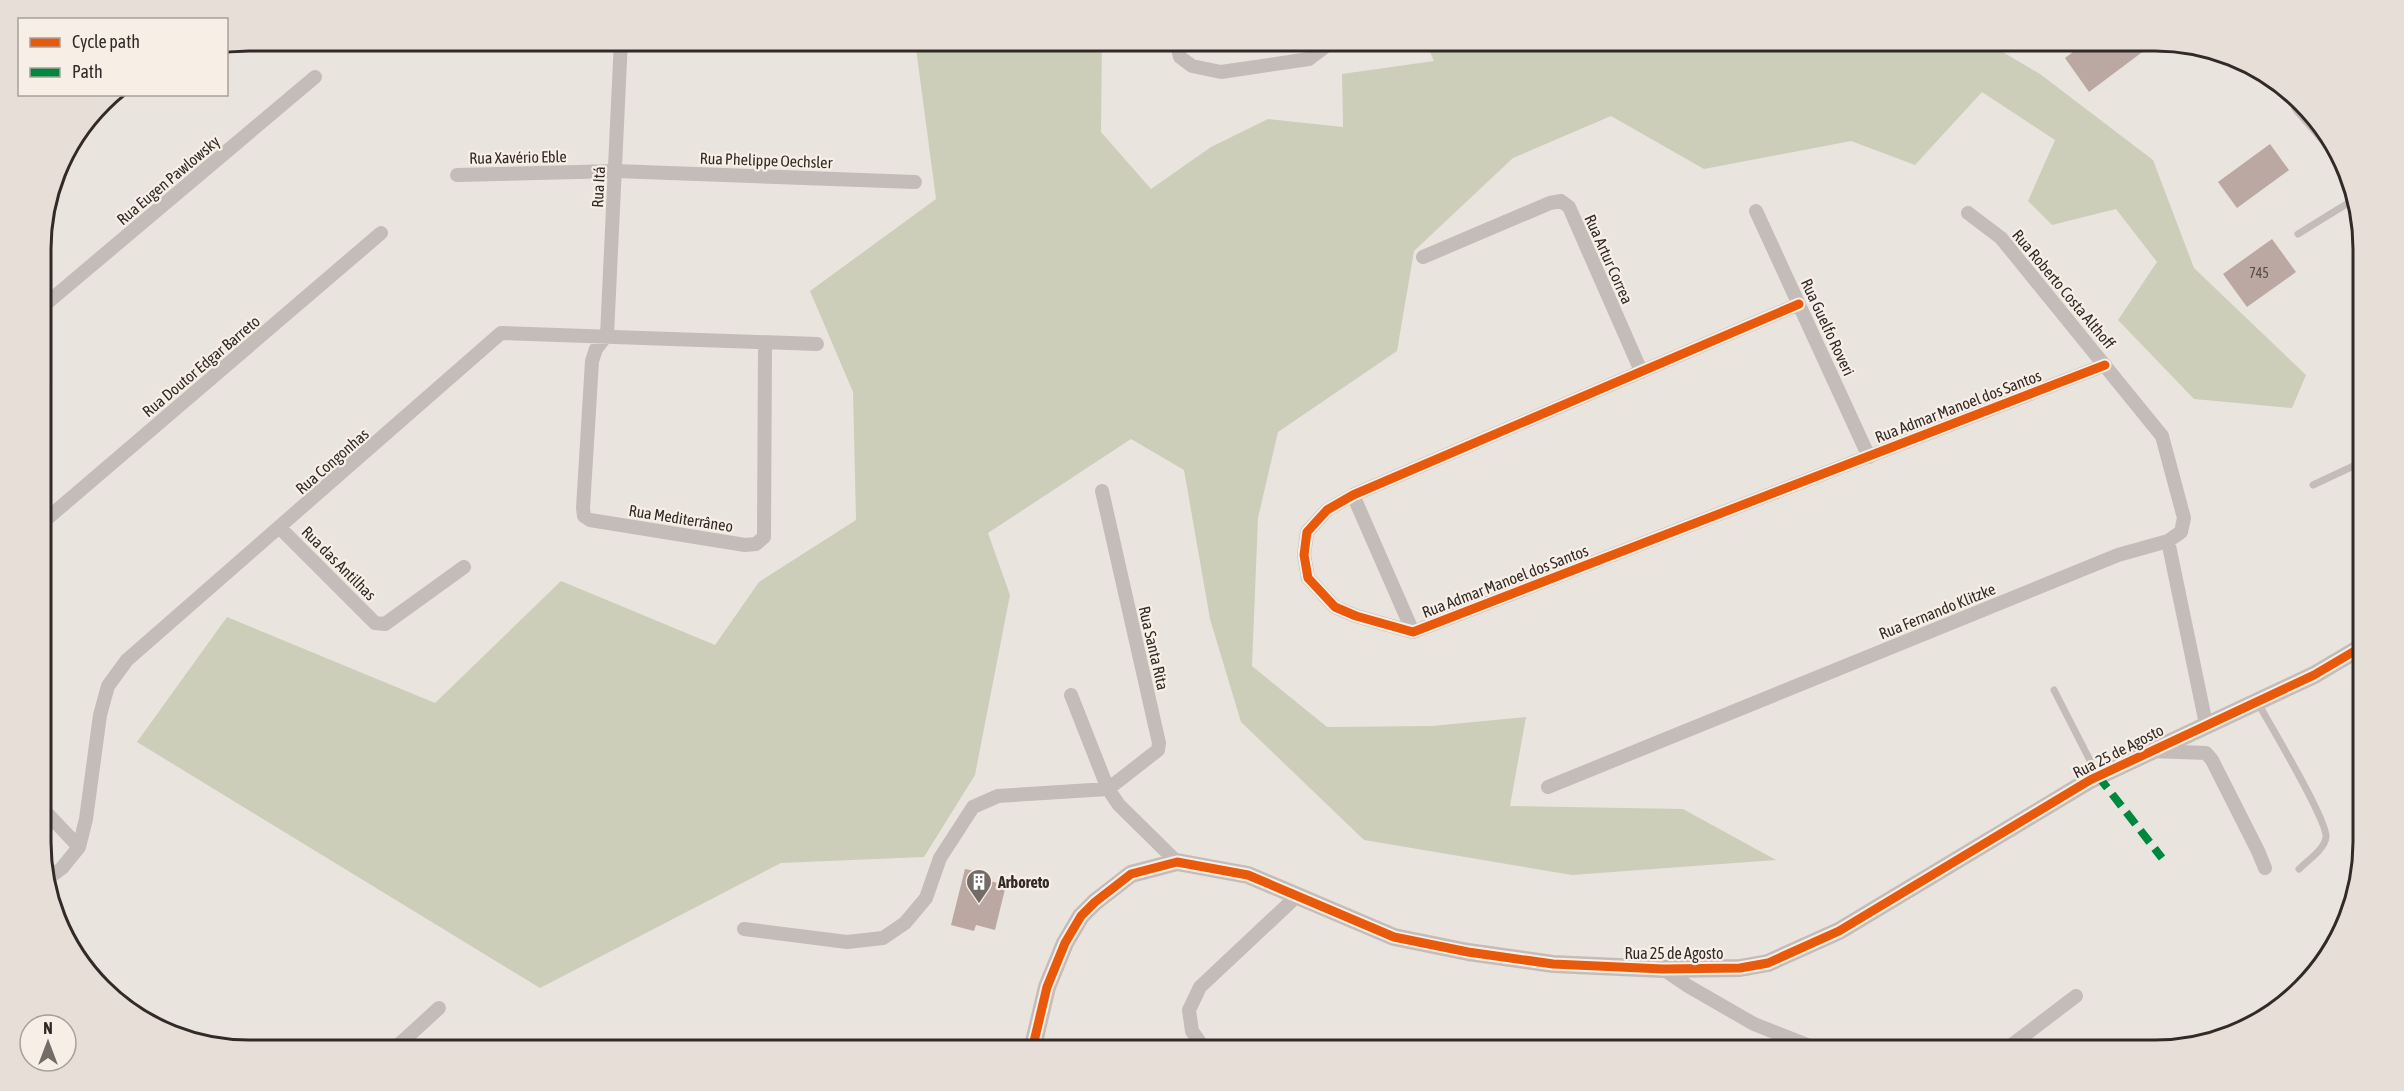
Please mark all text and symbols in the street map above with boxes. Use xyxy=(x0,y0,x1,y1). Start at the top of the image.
legend xyxy=(18,18,228,96)
text: Cycle path xyxy=(72,31,140,52)
text: Path xyxy=(72,61,103,82)
street label: Rua Eugen Pawlowsky xyxy=(113,132,224,229)
street label: Rua Xavério Eble xyxy=(469,147,567,167)
street label: Rua Phelippe Oechsler xyxy=(699,149,833,172)
street label: Rua Itá xyxy=(588,166,608,208)
street label: Rua Artur Correa xyxy=(1581,212,1637,306)
street label: Rua Roberto Costa Althoff xyxy=(2009,226,2119,352)
house number: 745 xyxy=(2249,265,2269,281)
street label: Rua Guelfo Roveri xyxy=(1798,276,1858,378)
street label: Rua Doutor Edgar Barreto xyxy=(139,312,264,421)
street label: Rua Admar Manoel dos Santos xyxy=(1872,366,2044,446)
street label: Rua Congonhas xyxy=(292,424,373,498)
street label: Rua Mediterrâneo xyxy=(628,501,734,535)
street label: Rua das Antilhas xyxy=(298,522,380,604)
street label: Rua Admar Manoel dos Santos xyxy=(1419,541,1591,621)
street label: Rua Fernando Klitzke xyxy=(1876,579,1998,643)
street label: Rua Santa Rita xyxy=(1136,604,1172,692)
street label: Rua 25 de Agosto xyxy=(2070,720,2167,782)
building icon: Arboreto xyxy=(964,867,994,905)
place label: Arboreto xyxy=(997,873,1050,891)
street label: Rua 25 de Agosto xyxy=(1624,944,1724,963)
north arrow xyxy=(18,1013,78,1073)
text: N xyxy=(43,1019,53,1037)

